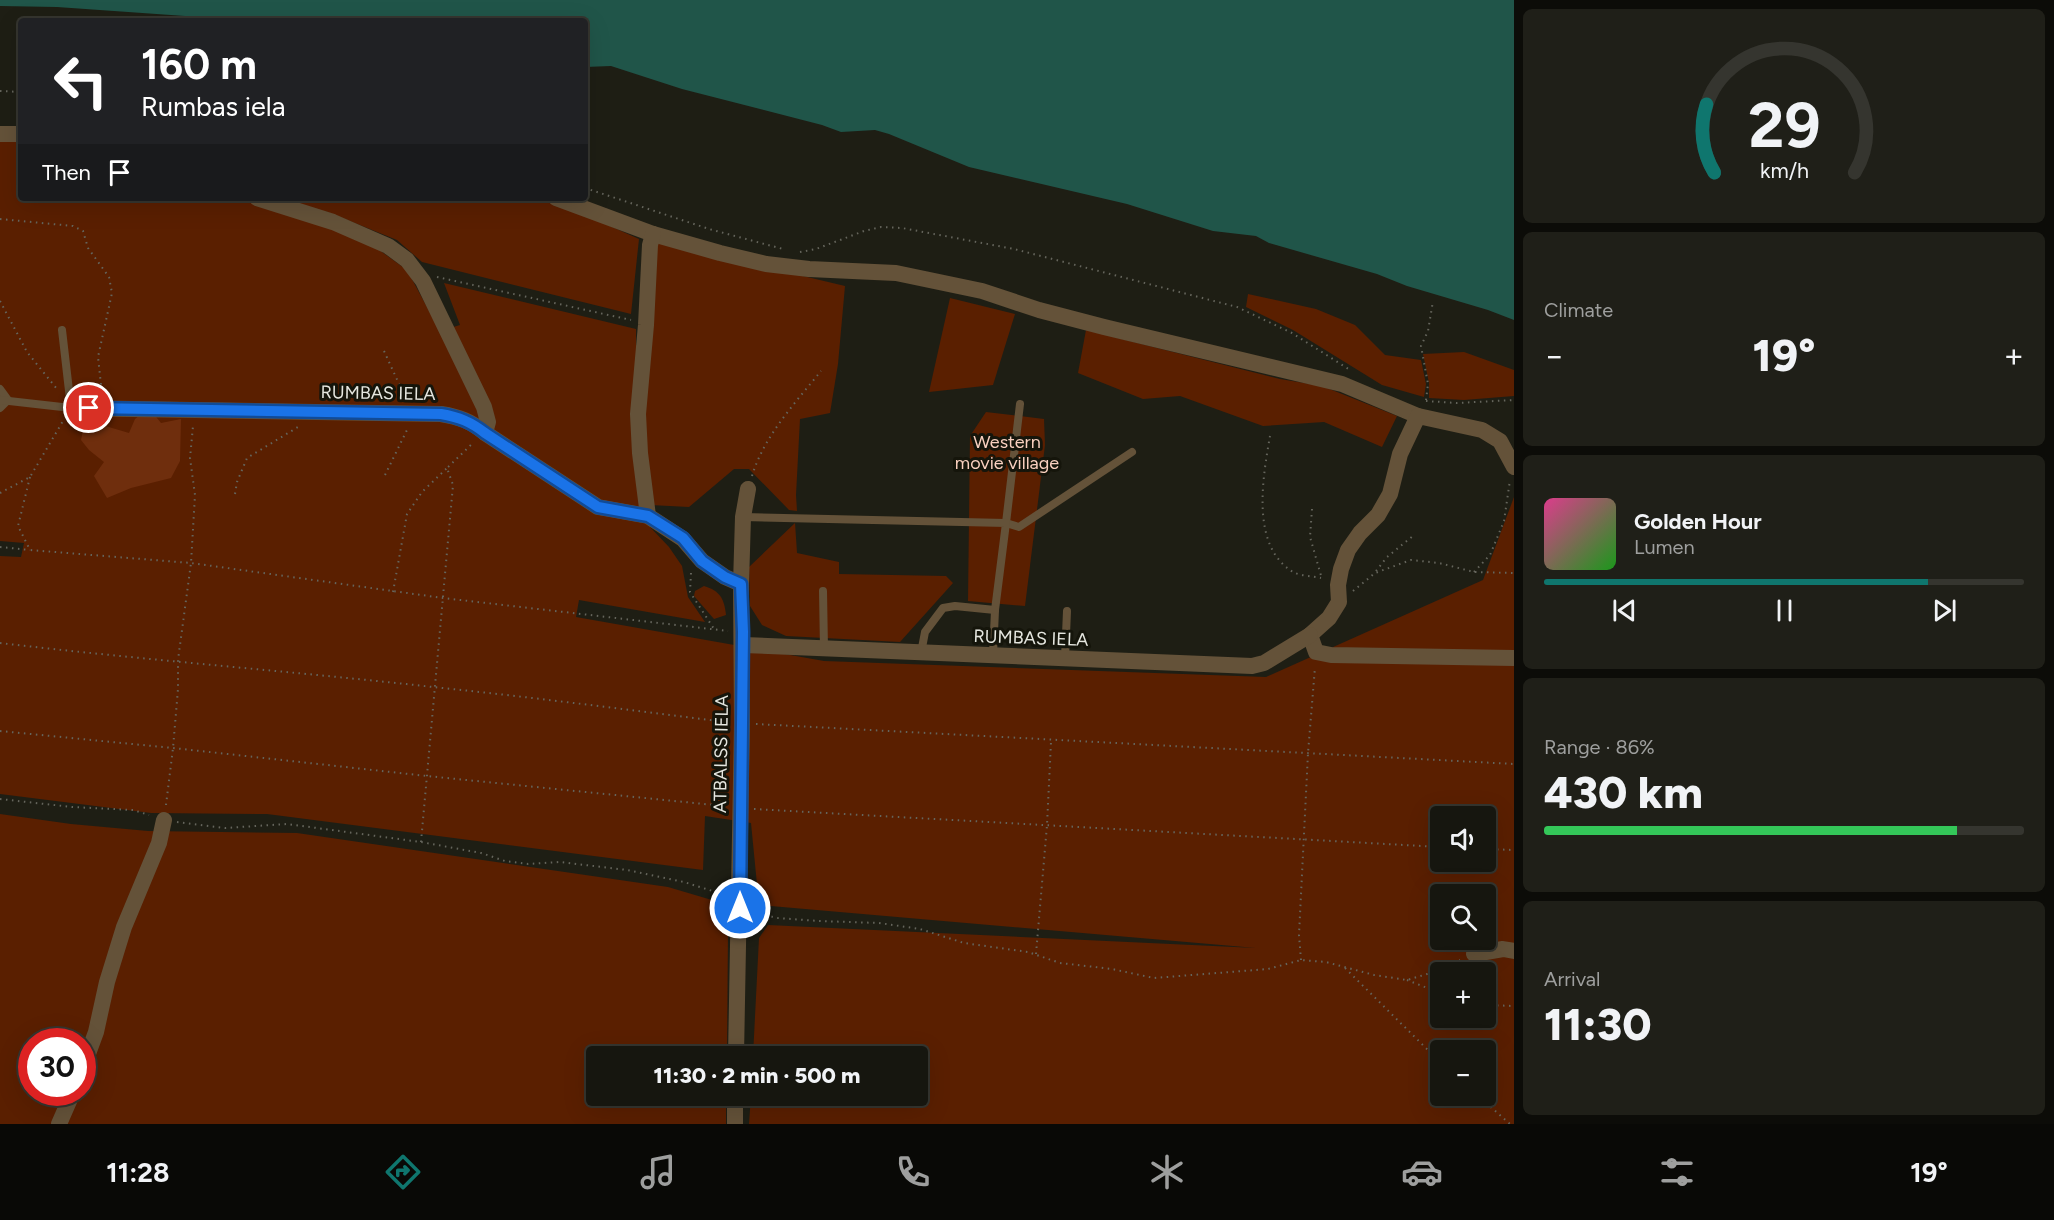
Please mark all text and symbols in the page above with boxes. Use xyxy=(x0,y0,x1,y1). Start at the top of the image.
text: 160 m xyxy=(141,39,257,90)
icon: left xyxy=(42,42,120,120)
text: 29 xyxy=(1748,88,1820,163)
text: Rumbas iela xyxy=(141,90,286,123)
icon: arrive xyxy=(103,156,136,189)
text: km/h xyxy=(1760,158,1808,183)
text: Then xyxy=(42,159,91,186)
text: Climate xyxy=(1544,298,1613,322)
text: 19° xyxy=(1753,328,1815,382)
text: − xyxy=(1544,336,1565,375)
text: + xyxy=(2003,336,2024,375)
street label: RUMBAS IELA xyxy=(320,381,436,405)
pin xyxy=(63,382,114,433)
icon: arrive xyxy=(72,391,105,424)
park label: Western movie village xyxy=(955,431,1059,474)
text: Golden Hour xyxy=(1634,508,1762,535)
text: Lumen xyxy=(1634,535,1695,559)
icon: previous xyxy=(1608,594,1641,627)
icon: pause xyxy=(1768,594,1801,627)
icon: next xyxy=(1928,594,1961,627)
street label: RUMBAS IELA xyxy=(973,625,1089,651)
street label: ATBALSS IELA xyxy=(709,695,733,813)
text: Range · 86% xyxy=(1544,735,1655,759)
text: 430 km xyxy=(1544,765,1703,819)
map controls xyxy=(1430,806,1496,1106)
button: sound xyxy=(1430,806,1496,872)
position arrow xyxy=(708,876,772,940)
button: search xyxy=(1430,884,1496,950)
button: + xyxy=(1430,962,1496,1028)
text: Arrival xyxy=(1544,967,1600,991)
text: 11:30 xyxy=(1544,997,1652,1051)
speed limit sign: 30 xyxy=(18,1028,96,1106)
button: − xyxy=(1430,1040,1496,1106)
text: 11:30 · 2 min · 500 m xyxy=(654,1062,860,1089)
icon: directions xyxy=(382,1151,424,1193)
icon: music xyxy=(637,1151,679,1193)
icon: phone xyxy=(892,1151,934,1193)
icon: climate xyxy=(1146,1151,1188,1193)
icon: car xyxy=(1401,1151,1443,1193)
icon: filters xyxy=(1656,1151,1698,1193)
text: 11:28 xyxy=(106,1156,169,1189)
text: 19° xyxy=(1910,1156,1948,1189)

